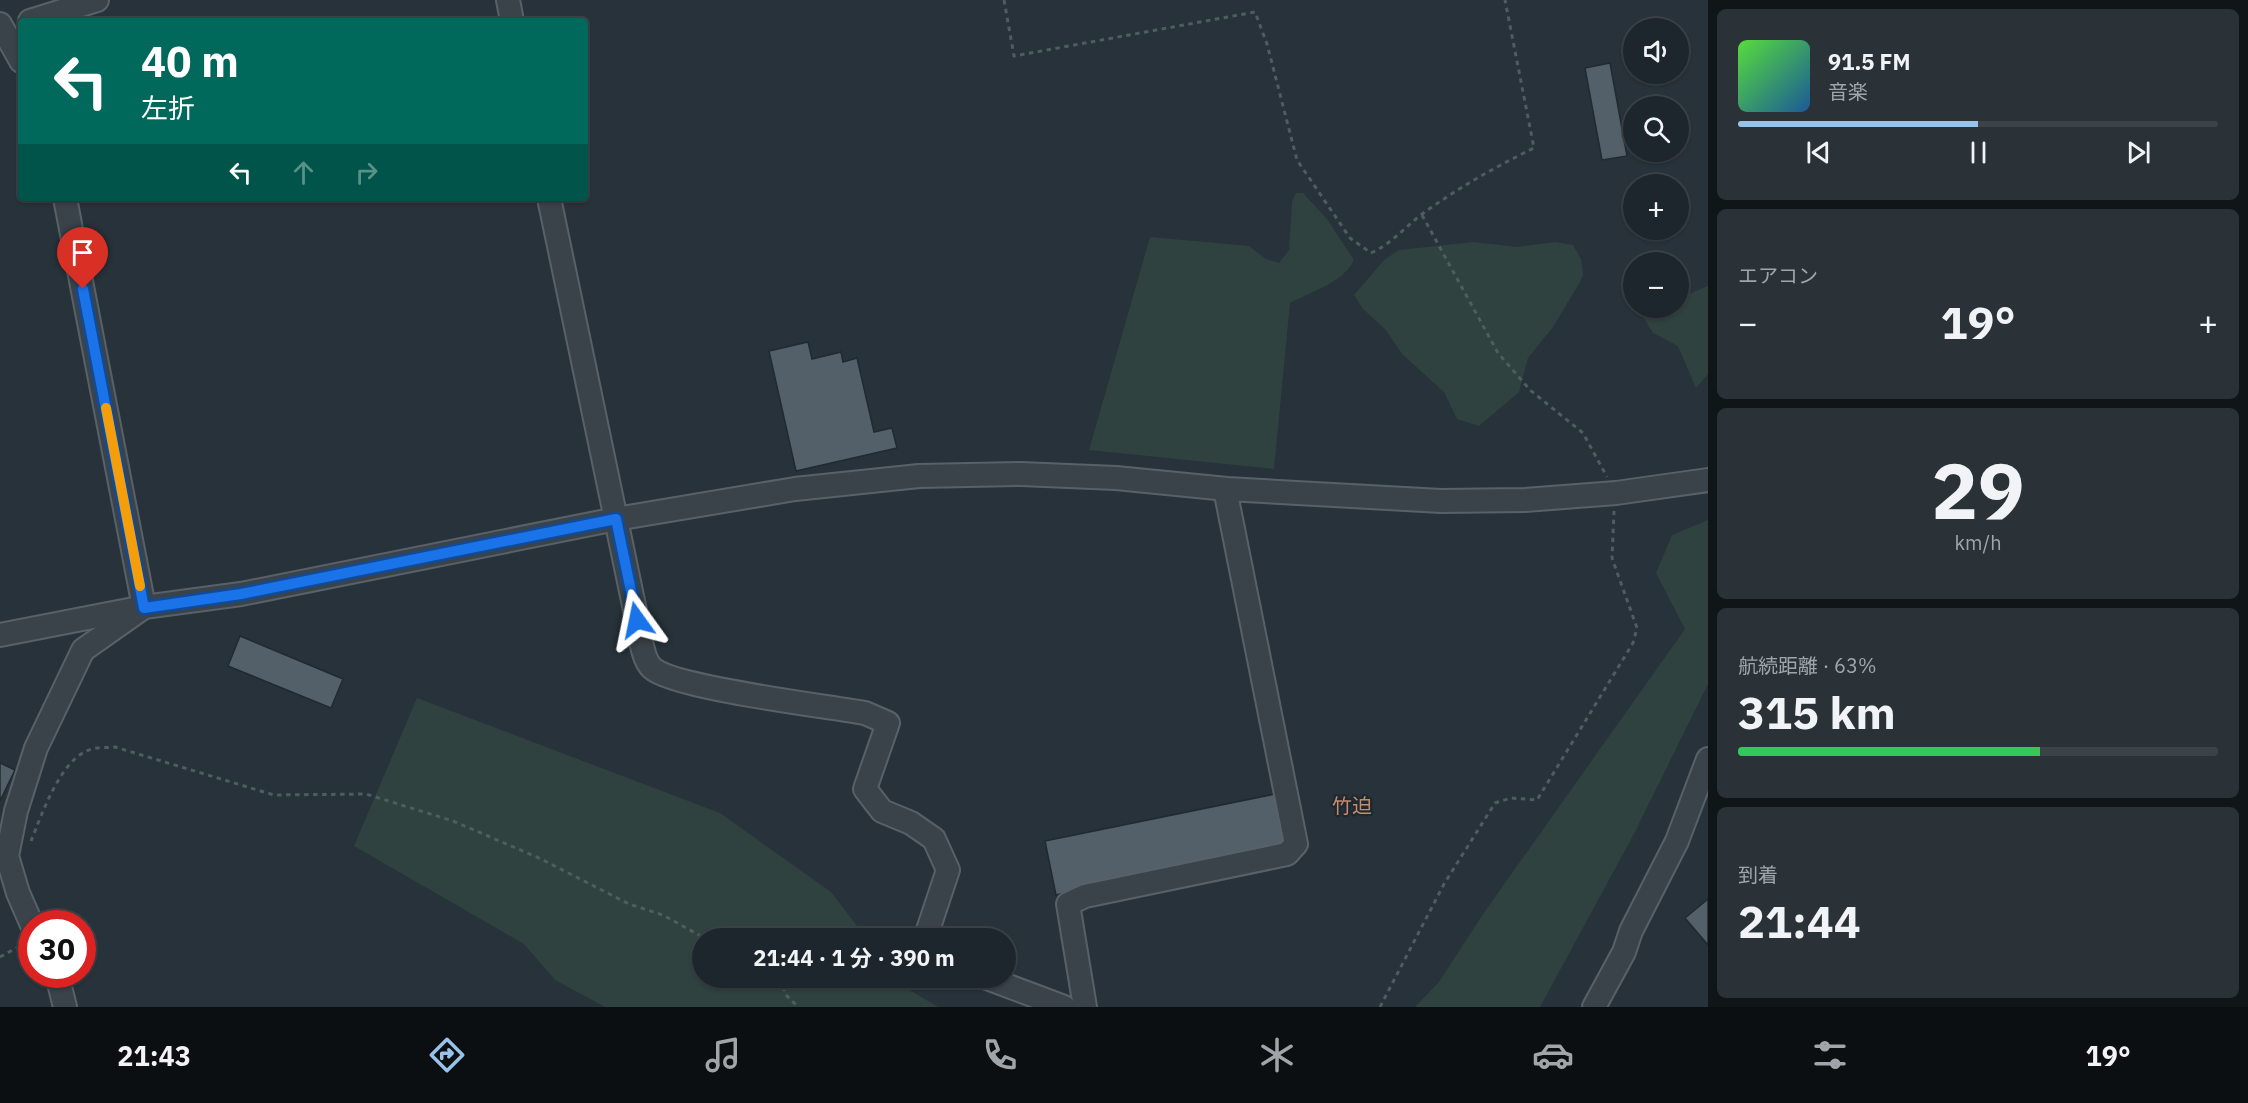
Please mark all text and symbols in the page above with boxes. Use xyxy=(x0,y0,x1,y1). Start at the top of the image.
map controls xyxy=(1623,18,1689,318)
button: sound xyxy=(1623,18,1689,84)
text: 40 m xyxy=(141,34,239,89)
icon: left xyxy=(42,42,120,120)
text: 91.5 FM xyxy=(1828,47,1911,76)
text: 音楽 xyxy=(1828,78,1868,105)
text: 左折 xyxy=(141,90,195,125)
button: search xyxy=(1623,96,1689,162)
icon: previous xyxy=(1802,136,1835,169)
icon: pause xyxy=(1962,136,1995,169)
icon: next xyxy=(2122,136,2155,169)
icon: left xyxy=(224,156,257,189)
icon: ahead xyxy=(287,156,320,189)
icon: right xyxy=(350,156,383,189)
button: + xyxy=(1623,174,1689,240)
pin xyxy=(57,227,108,289)
icon: arrive xyxy=(66,236,99,269)
button: − xyxy=(1623,252,1689,318)
text: エアコン xyxy=(1738,262,1818,289)
text: 19° xyxy=(1940,293,2016,351)
text: − xyxy=(1738,301,1758,344)
text: + xyxy=(2198,301,2218,344)
text: 29 xyxy=(1931,439,2025,540)
text: km/h xyxy=(1954,529,2002,556)
position arrow xyxy=(605,588,669,652)
text: 航続距離 · 63% xyxy=(1738,652,1877,679)
text: 315 km xyxy=(1738,683,1896,741)
district label: 竹迫 xyxy=(1332,792,1372,819)
text: 到着 xyxy=(1738,861,1778,888)
text: 21:44 xyxy=(1738,892,1861,950)
speed limit sign: 30 xyxy=(18,910,96,988)
text: 21:44 · 1 分 · 390 m xyxy=(753,943,955,972)
icon: directions xyxy=(426,1034,468,1076)
icon: music xyxy=(702,1034,744,1076)
icon: phone xyxy=(979,1034,1021,1076)
icon: climate xyxy=(1256,1034,1298,1076)
icon: car xyxy=(1532,1034,1574,1076)
icon: filters xyxy=(1809,1034,1851,1076)
text: 21:43 xyxy=(117,1038,191,1073)
text: 19° xyxy=(2086,1038,2131,1073)

